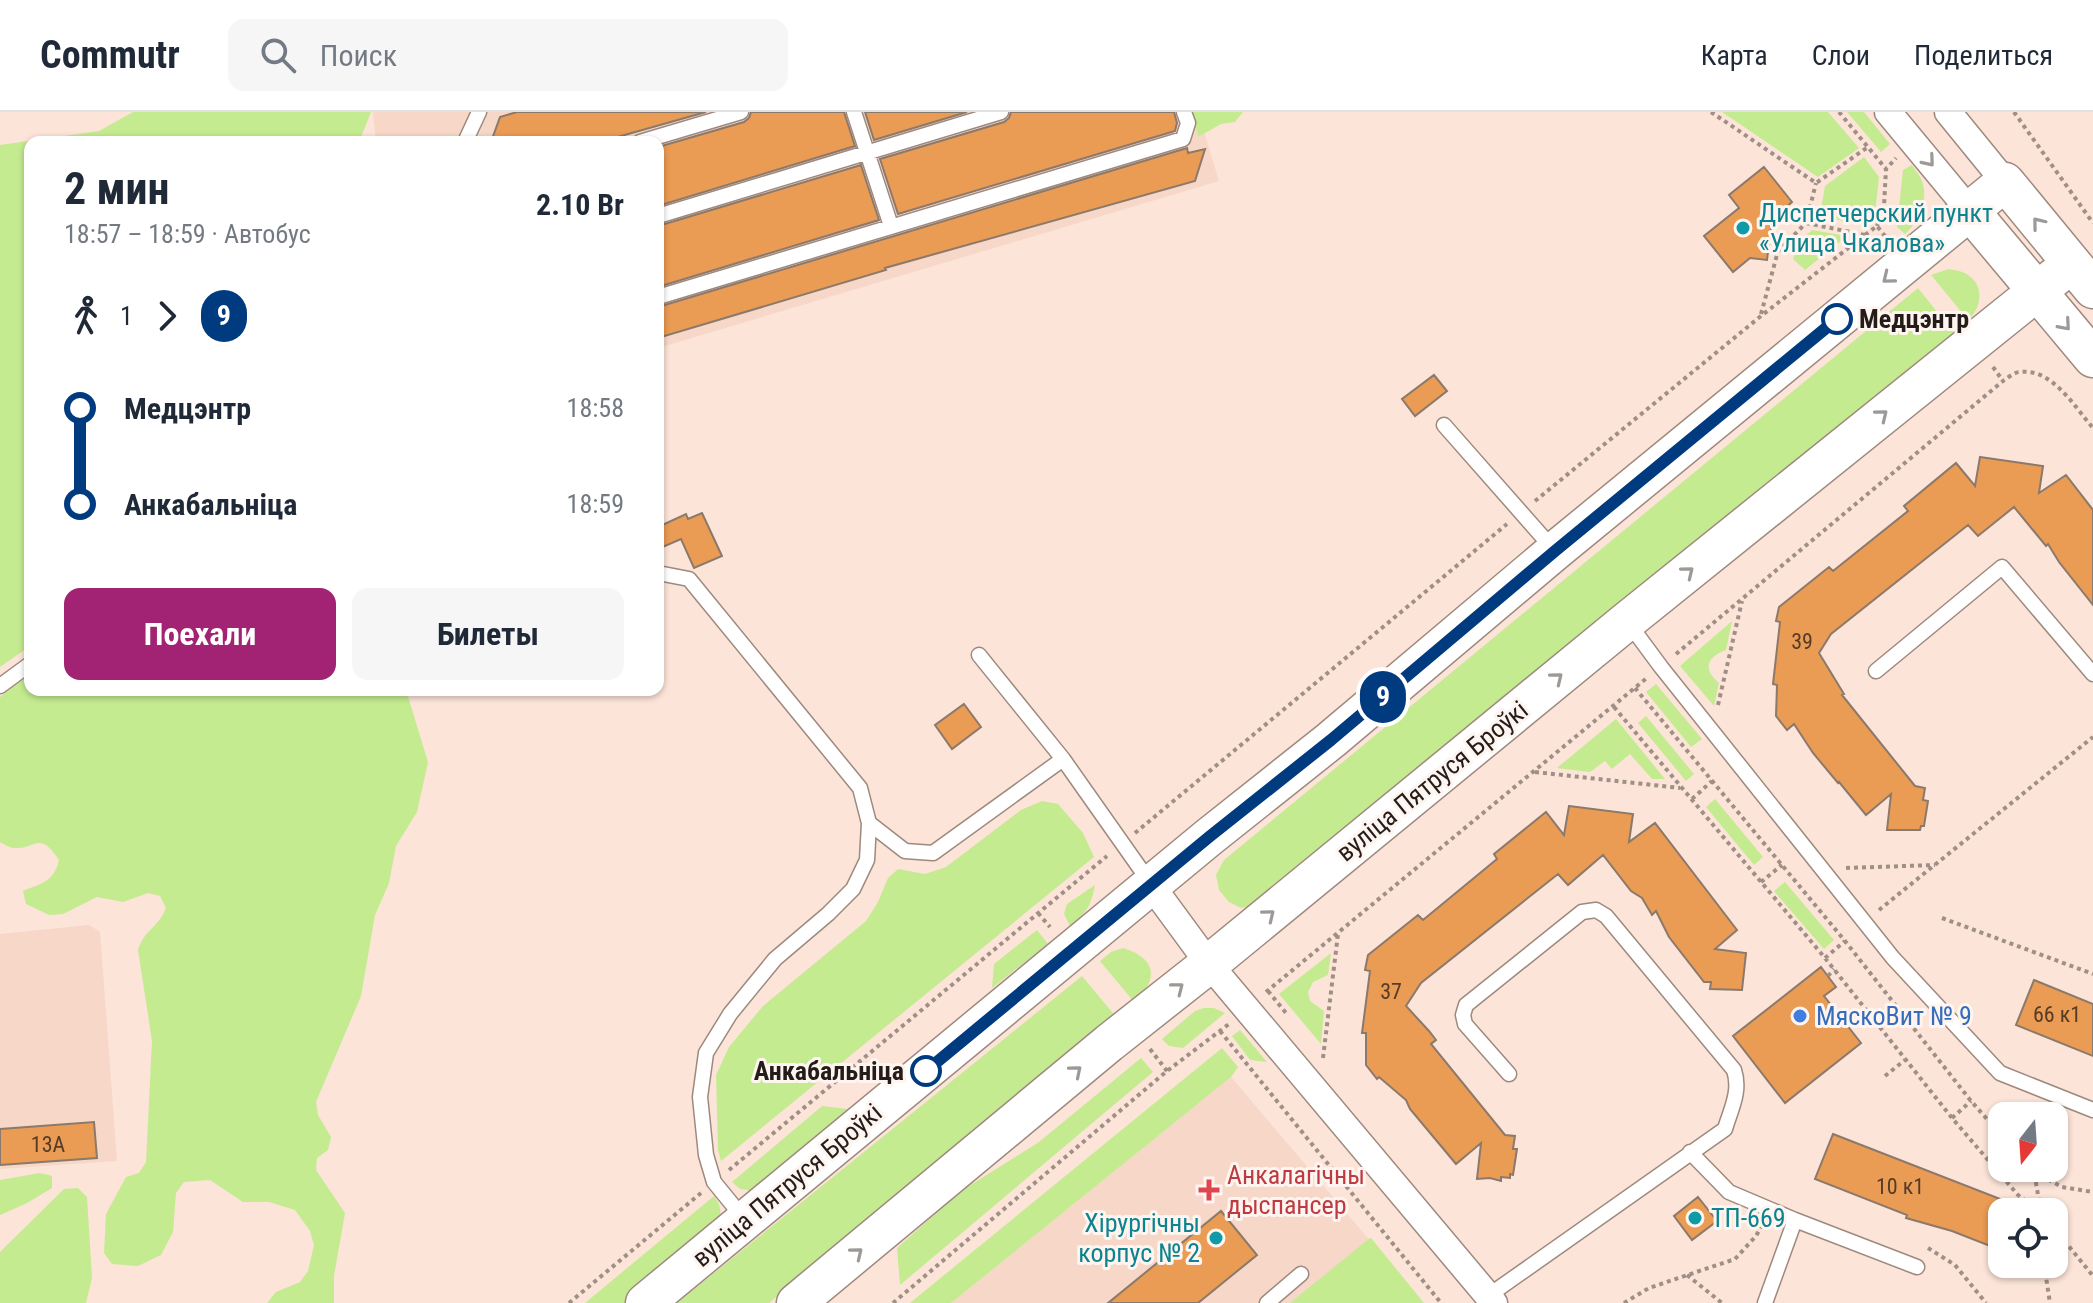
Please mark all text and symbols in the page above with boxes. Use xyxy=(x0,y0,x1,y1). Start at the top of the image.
search box xyxy=(228,19,788,91)
text: Commutr xyxy=(40,33,180,77)
icon: search xyxy=(256,33,300,77)
text: Поиск xyxy=(320,38,397,73)
text: Карта xyxy=(1701,39,1768,72)
text: Слои xyxy=(1812,39,1870,72)
text: Поделиться xyxy=(1914,39,2053,72)
one-way arrow xyxy=(1919,152,1934,167)
text: 2 мин xyxy=(64,163,170,215)
text: 2.10 Br xyxy=(536,187,624,222)
place label: Диспетчерский пункт «Улица Чкалова» xyxy=(1759,198,1993,258)
one-way arrow xyxy=(2033,218,2048,232)
text: 18:57 – 18:59 · Автобус xyxy=(64,219,311,249)
marker: Диспетчерский пункт «Улица Чкалова» xyxy=(1734,219,1752,237)
one-way arrow xyxy=(1883,268,1897,283)
icon: walk xyxy=(64,294,108,338)
icon: forward xyxy=(145,294,189,338)
text: 9 xyxy=(217,299,231,332)
text: 1 xyxy=(120,301,133,331)
marker: Медцэнтр xyxy=(1822,304,1852,334)
place label: Медцэнтр xyxy=(1859,304,1969,334)
one-way arrow xyxy=(2055,316,2070,331)
text: Медцэнтр xyxy=(124,391,251,426)
text: 18:58 xyxy=(567,393,624,423)
one-way arrow xyxy=(1873,411,1888,425)
text: Анкабальніца xyxy=(124,487,297,522)
text: 18:59 xyxy=(567,489,624,519)
one-way arrow xyxy=(1679,567,1693,582)
button: Поехали xyxy=(64,588,336,680)
button: Билеты xyxy=(352,588,624,680)
house number: 39 xyxy=(1791,629,1813,654)
line badge: 9 xyxy=(1357,671,1409,723)
one-way arrow xyxy=(1548,674,1563,688)
text: 9 xyxy=(1376,680,1390,713)
street label: вуліца Пятруся Броўкі xyxy=(1330,695,1534,867)
one-way arrow xyxy=(1260,910,1275,924)
house number: 37 xyxy=(1380,979,1402,1004)
one-way arrow xyxy=(1169,984,1184,998)
place label: МяскоВит № 9 xyxy=(1816,1001,1972,1031)
house number: 66 к1 xyxy=(2033,1002,2081,1027)
marker: МяскоВит № 9 xyxy=(1791,1007,1809,1025)
place label: Анкабальніца xyxy=(754,1056,904,1086)
marker: Анкабальніца xyxy=(911,1056,941,1086)
one-way arrow xyxy=(1067,1066,1081,1081)
street label: вуліца Пятруся Броўкі xyxy=(686,1097,888,1273)
north arrow xyxy=(1988,1102,2068,1182)
map controls xyxy=(1988,1102,2068,1278)
house number: 13А xyxy=(31,1132,66,1157)
place label: Анкалагічны дыспансер xyxy=(1227,1160,1365,1220)
house number: 10 к1 xyxy=(1876,1174,1924,1199)
marker: Анкалагічны дыспансер xyxy=(1198,1179,1220,1201)
button: locate xyxy=(1988,1198,2068,1278)
place label: ТП-669 xyxy=(1711,1203,1786,1233)
place label: Хірургічны корпус № 2 xyxy=(1078,1208,1200,1268)
marker: ТП-669 xyxy=(1686,1209,1704,1227)
marker: Хірургічны корпус № 2 xyxy=(1207,1229,1225,1247)
one-way arrow xyxy=(847,1249,862,1263)

